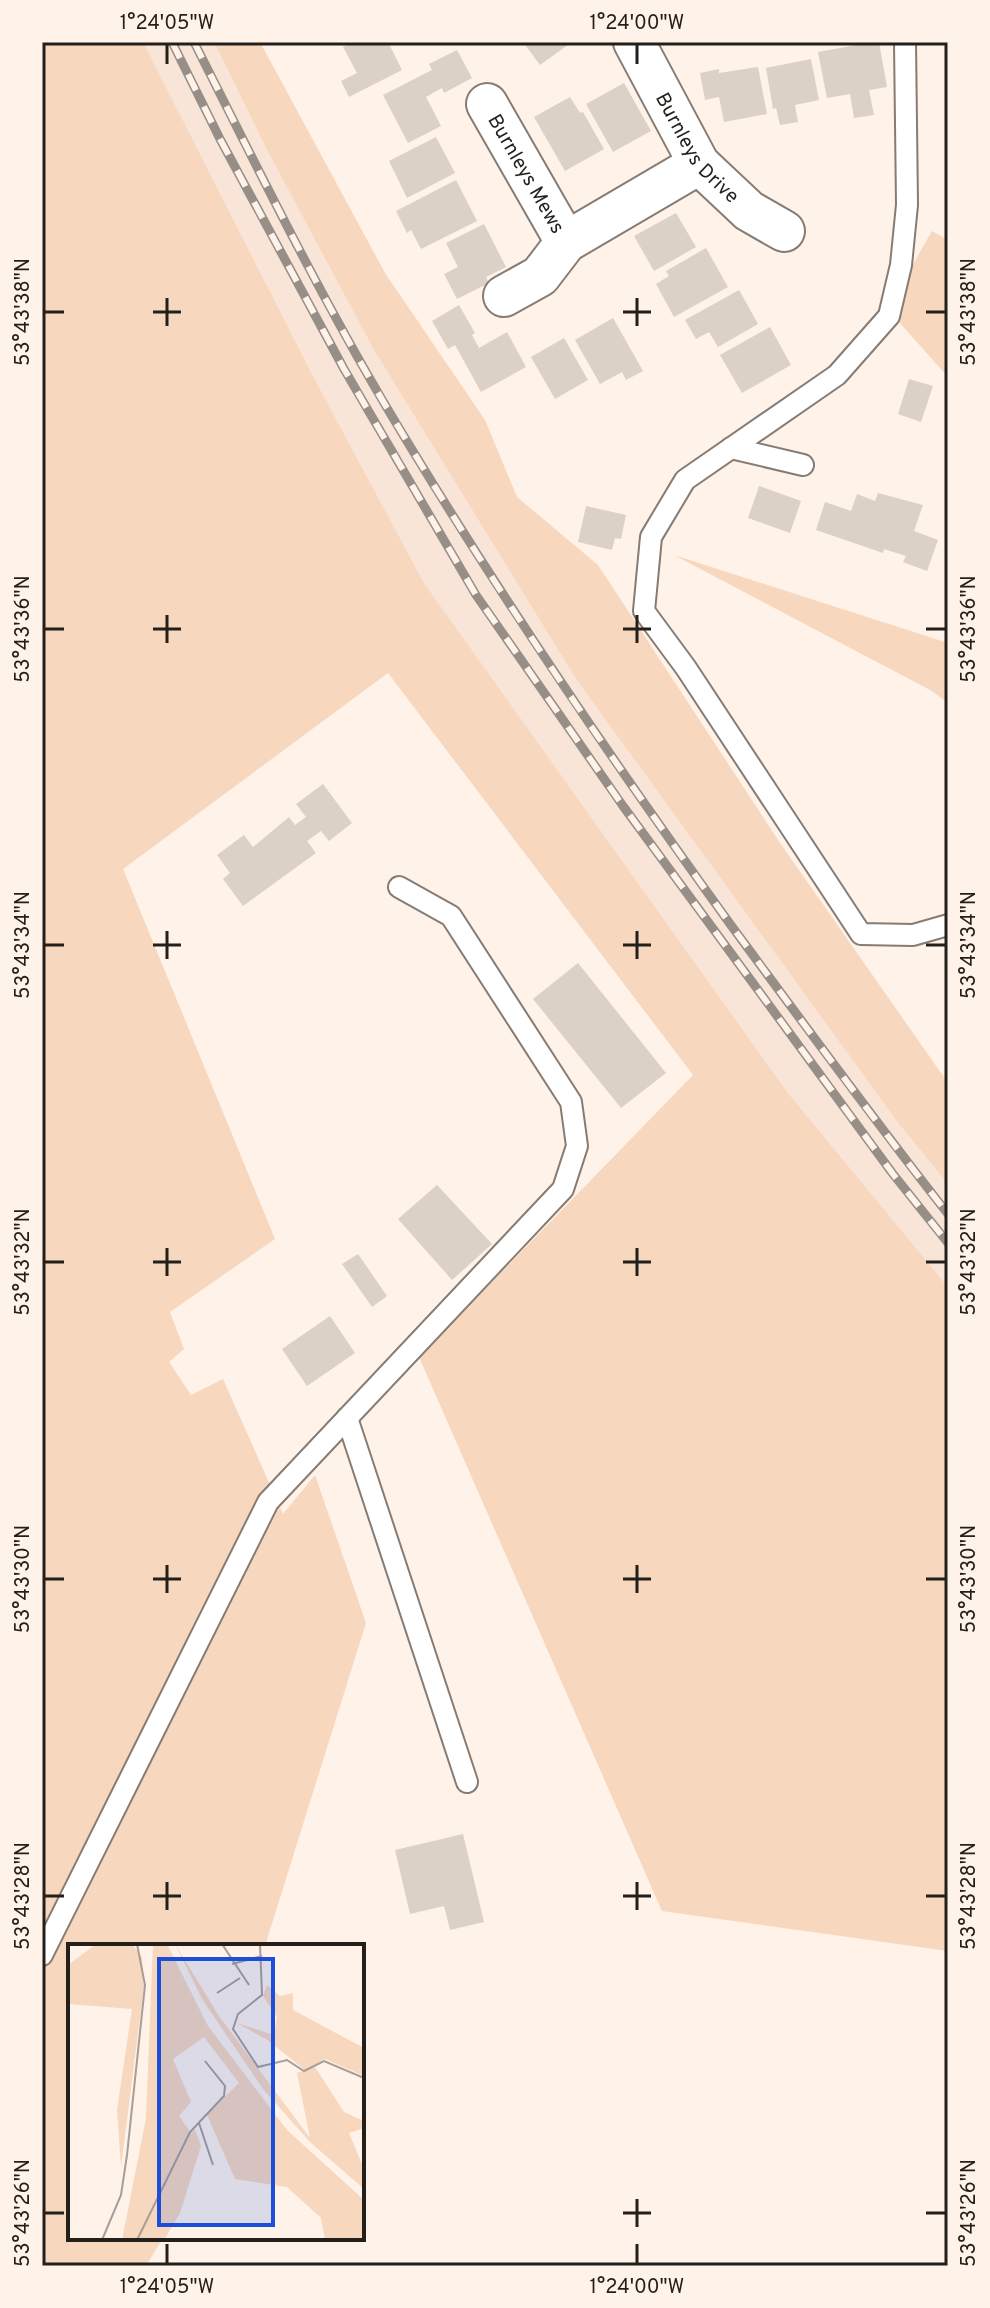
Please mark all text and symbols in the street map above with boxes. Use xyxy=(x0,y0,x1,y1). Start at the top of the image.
text: 1°24'05"W xyxy=(120,11,214,37)
text: 1°24'00"W xyxy=(590,11,684,37)
street label: Burnleys Drive xyxy=(648,89,744,210)
street label: Burnleys Mews xyxy=(481,110,569,239)
text: 53°43'38"N xyxy=(11,258,37,366)
text: 53°43'38"N xyxy=(957,258,983,366)
text: 53°43'36"N xyxy=(11,575,37,683)
text: 53°43'36"N xyxy=(957,575,983,683)
text: 53°43'34"N xyxy=(11,891,37,999)
text: 53°43'34"N xyxy=(957,891,983,999)
text: 53°43'32"N xyxy=(11,1208,37,1316)
text: 53°43'32"N xyxy=(957,1208,983,1316)
text: 53°43'30"N xyxy=(11,1525,37,1633)
text: 53°43'30"N xyxy=(957,1525,983,1633)
text: 53°43'28"N xyxy=(11,1842,37,1950)
text: 53°43'28"N xyxy=(957,1842,983,1950)
inset map xyxy=(68,1944,364,2240)
text: 53°43'26"N xyxy=(11,2159,37,2267)
text: 53°43'26"N xyxy=(957,2159,983,2267)
text: 1°24'05"W xyxy=(120,2275,214,2301)
text: 1°24'00"W xyxy=(590,2275,684,2301)

